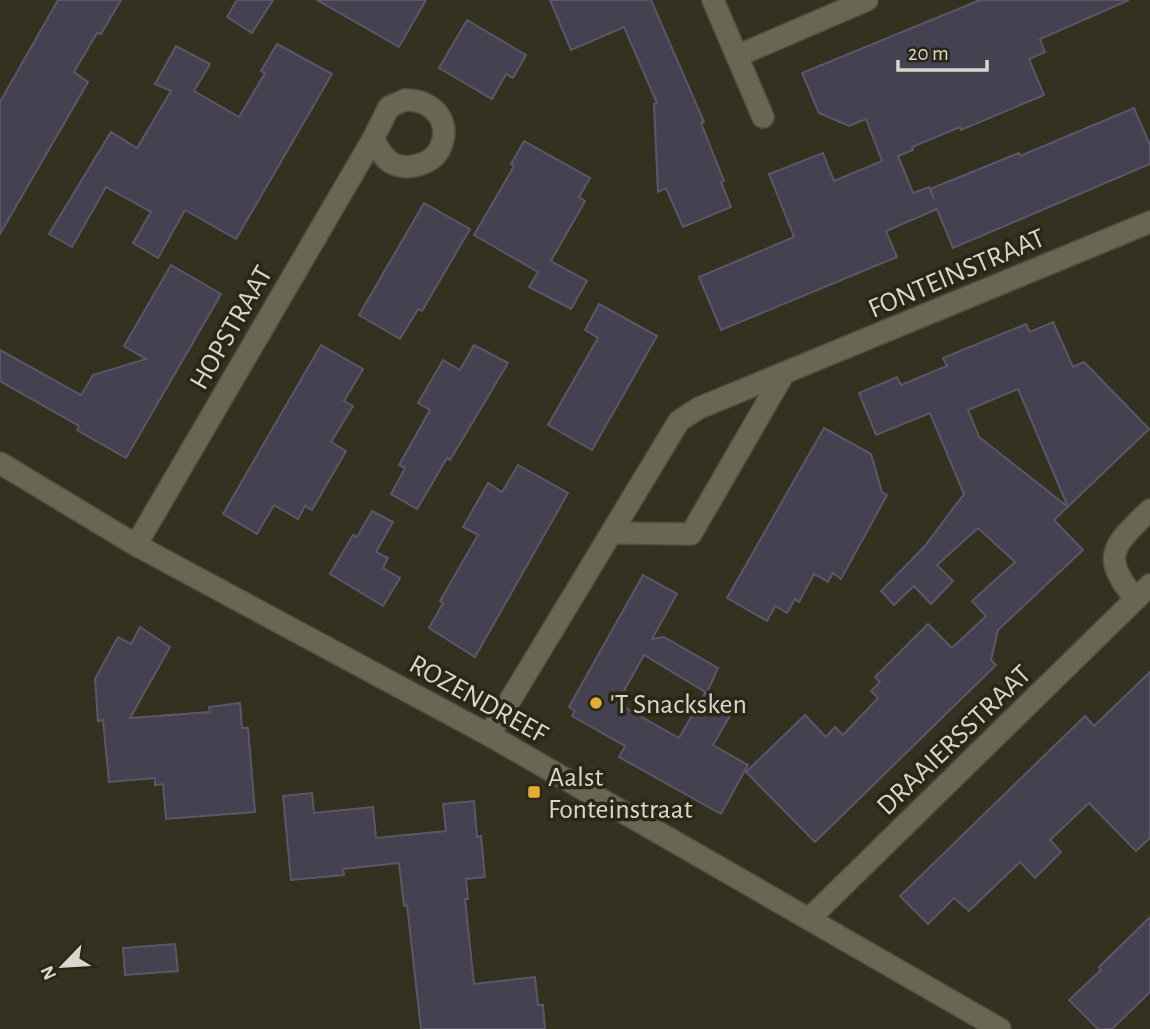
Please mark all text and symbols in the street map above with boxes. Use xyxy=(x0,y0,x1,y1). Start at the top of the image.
scale bar xyxy=(898,28,987,72)
text: 20 m xyxy=(908,43,949,64)
street label: FONTEINSTRAAT xyxy=(864,224,1050,324)
street label: HOPSTRAAT xyxy=(185,261,278,395)
street label: ROZENDREEF xyxy=(404,650,553,750)
street label: DRAAIERSSTRAAT xyxy=(872,660,1037,821)
place label: 'T Snacksken xyxy=(610,691,747,719)
marker: 'T Snacksken xyxy=(588,695,604,711)
place label: Aalst Fonteinstraat xyxy=(548,764,693,824)
marker: Aalst Fonteinstraat xyxy=(526,784,542,800)
north arrow xyxy=(28,931,98,1001)
text: N xyxy=(38,963,60,983)

